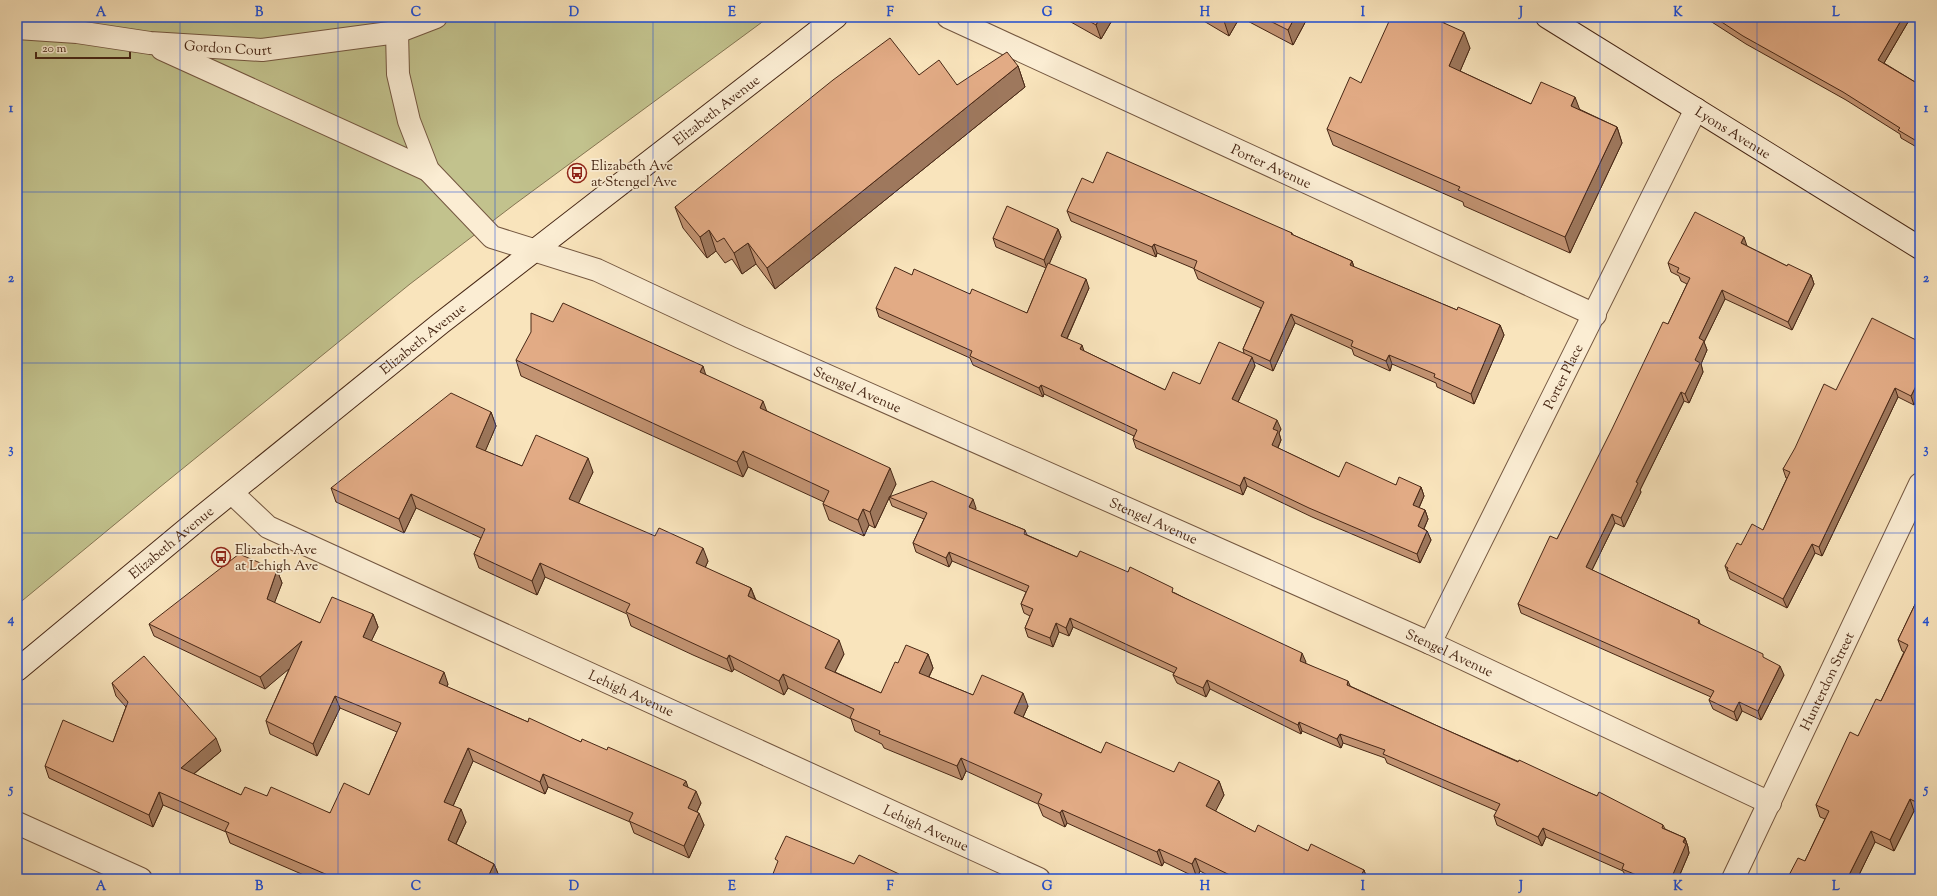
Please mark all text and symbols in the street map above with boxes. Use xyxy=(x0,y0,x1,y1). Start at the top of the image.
text: A xyxy=(96,4,107,22)
text: B xyxy=(255,4,264,22)
text: C xyxy=(411,4,421,22)
text: D xyxy=(569,4,579,22)
text: E xyxy=(728,4,736,22)
text: F xyxy=(886,4,894,22)
text: G xyxy=(1042,4,1053,22)
text: H xyxy=(1200,4,1211,22)
text: I xyxy=(1361,4,1366,22)
text: J xyxy=(1518,4,1523,22)
text: K xyxy=(1673,4,1683,22)
text: L xyxy=(1832,4,1840,22)
scale bar xyxy=(36,34,130,60)
street label: Gordon Court xyxy=(183,37,273,62)
text: 20 m xyxy=(42,40,67,58)
street label: Elizabeth Avenue xyxy=(670,71,765,151)
text: 1 xyxy=(9,100,14,118)
text: 1 xyxy=(1924,100,1929,118)
street label: Lyons Avenue xyxy=(1690,103,1774,165)
street label: Porter Avenue xyxy=(1227,141,1314,195)
place label: Elizabeth Ave at Stengel Ave xyxy=(591,157,677,193)
bus stop icon: Elizabeth Ave at Stengel Ave xyxy=(566,162,588,184)
text: 2 xyxy=(8,270,15,288)
text: 2 xyxy=(1923,270,1930,288)
street label: Elizabeth Avenue xyxy=(377,299,471,380)
street label: Porter Place xyxy=(1540,341,1589,413)
street label: Stengel Avenue xyxy=(809,363,904,419)
text: 3 xyxy=(8,441,14,459)
text: 3 xyxy=(1923,441,1929,459)
street label: Stengel Avenue xyxy=(1105,494,1200,551)
street label: Elizabeth Avenue xyxy=(125,503,219,585)
place label: Elizabeth Ave at Lehigh Ave xyxy=(235,541,318,577)
bus stop icon: Elizabeth Ave at Lehigh Ave xyxy=(210,546,232,568)
text: 4 xyxy=(7,611,15,629)
text: 4 xyxy=(1922,611,1930,629)
street label: Stengel Avenue xyxy=(1402,625,1496,683)
street label: Hunterdon Street xyxy=(1797,629,1860,734)
street label: Lehigh Avenue xyxy=(585,667,677,723)
text: 5 xyxy=(8,781,14,799)
text: 5 xyxy=(1923,781,1929,799)
street label: Lehigh Avenue xyxy=(879,801,971,857)
text: A xyxy=(96,878,107,896)
text: B xyxy=(255,878,264,896)
text: C xyxy=(411,878,421,896)
text: D xyxy=(569,878,579,896)
text: E xyxy=(728,878,736,896)
text: F xyxy=(886,878,894,896)
text: G xyxy=(1042,878,1053,896)
text: H xyxy=(1200,878,1211,896)
text: I xyxy=(1361,878,1366,896)
text: J xyxy=(1518,878,1523,896)
text: K xyxy=(1673,878,1683,896)
text: L xyxy=(1832,878,1840,896)

